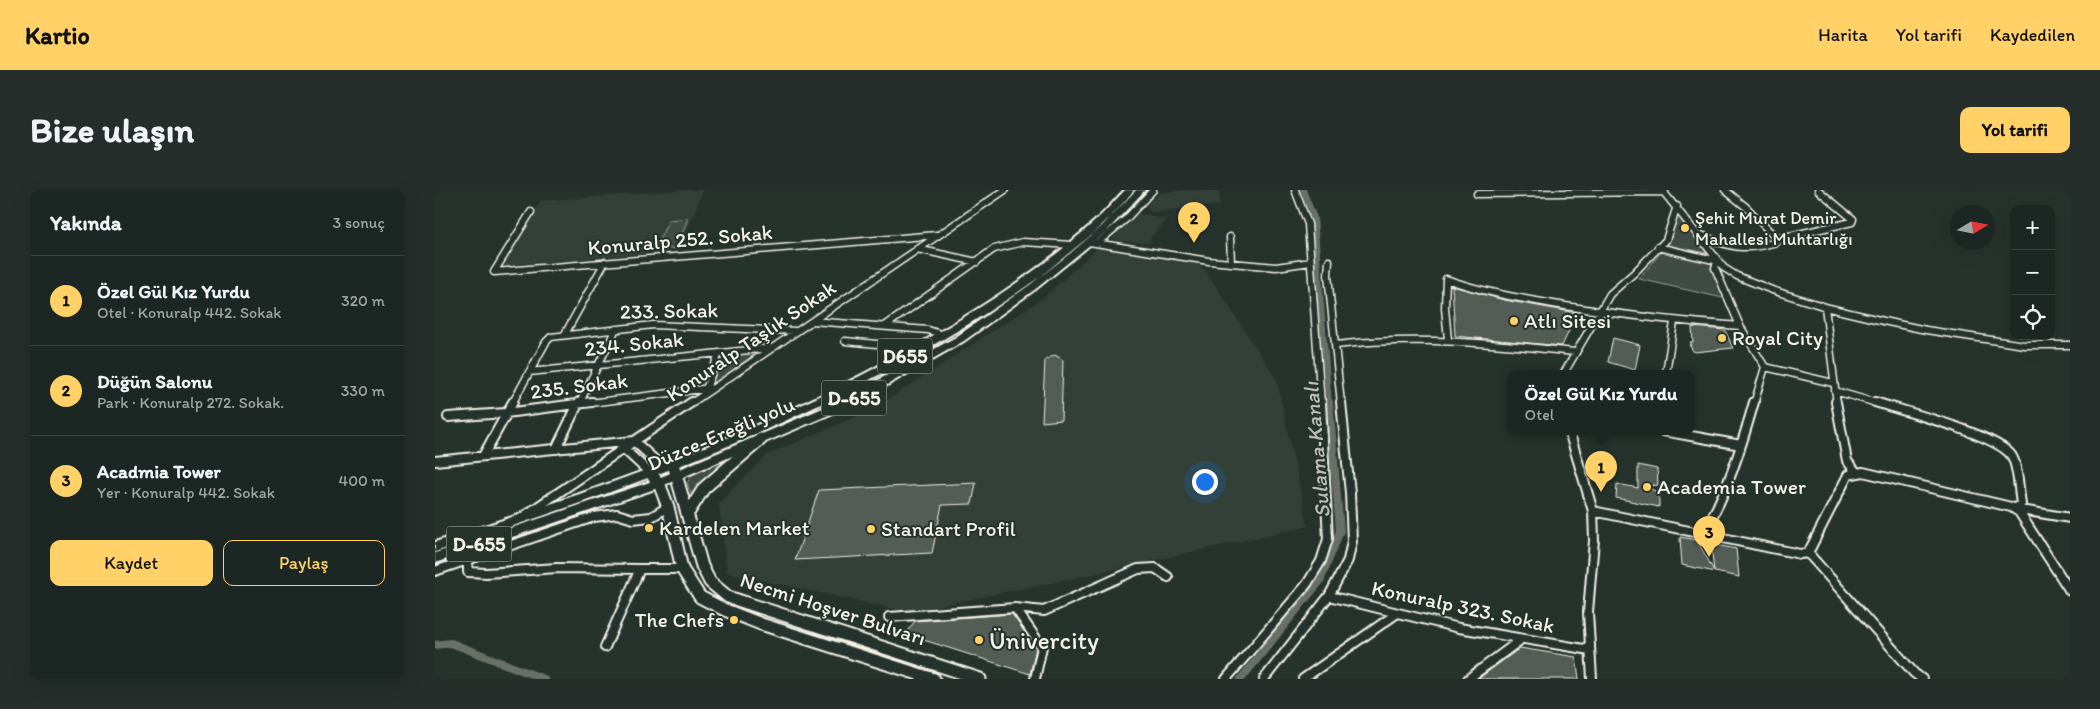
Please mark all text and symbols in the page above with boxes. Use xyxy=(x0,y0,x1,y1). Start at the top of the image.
text: Kartio xyxy=(25,21,90,50)
text: Harita xyxy=(1818,24,1868,46)
text: Yol tarifi xyxy=(1896,24,1962,46)
text: Kaydedilen xyxy=(1990,24,2075,46)
button: Yol tarifi xyxy=(1960,107,2070,153)
text: Bize ulaşın xyxy=(30,109,194,151)
pin: 2 xyxy=(1178,202,1210,243)
north arrow xyxy=(1950,205,1995,250)
map controls xyxy=(2010,205,2055,340)
button: + xyxy=(2010,205,2055,250)
place label: Şehit Murat Demir Mahallesi Muhtarlığı xyxy=(1695,207,1853,250)
text: Yakında xyxy=(50,210,122,235)
text: 3 sonuç xyxy=(333,213,385,232)
street label: Konuralp 252. Sokak xyxy=(587,219,774,260)
marker: Şehit Murat Demir Mahallesi Muhtarlığı xyxy=(1679,222,1691,234)
button: − xyxy=(2010,250,2055,295)
street label: Konuralp Taşlık Sokak xyxy=(661,274,840,407)
text: Özel Gül Kız Yurdu xyxy=(97,280,250,303)
text: 1 xyxy=(62,291,70,310)
text: 320 m xyxy=(341,291,385,310)
button: locate xyxy=(2010,295,2055,340)
street label: 233. Sokak xyxy=(620,297,719,324)
text: Otel · Konuralp 442. Sokak xyxy=(97,303,282,322)
place label: Atlı Sitesi xyxy=(1524,308,1611,333)
marker: Atlı Sitesi xyxy=(1508,315,1520,327)
place label: Royal City xyxy=(1732,325,1823,350)
street label: 234. Sokak xyxy=(583,326,685,361)
marker: Royal City xyxy=(1716,332,1728,344)
road number: D655 xyxy=(877,338,933,374)
street label: 235. Sokak xyxy=(529,367,629,404)
text: Düğün Salonu xyxy=(97,370,212,393)
popup xyxy=(1507,370,1695,435)
road number: D-655 xyxy=(821,380,887,416)
water label: Sulama Kanalı xyxy=(1297,380,1336,519)
text: 2 xyxy=(62,381,70,400)
text: 330 m xyxy=(341,381,385,400)
text: Özel Gül Kız Yurdu xyxy=(1525,382,1677,405)
street label: Düzce-Ereğli yolu xyxy=(643,391,798,476)
text: Park · Konuralp 272. Sokak. xyxy=(97,393,284,412)
text: Otel xyxy=(1525,405,1554,424)
pin: 1 xyxy=(1585,451,1617,492)
text: Acadmia Tower xyxy=(97,460,221,483)
your location xyxy=(1192,469,1218,495)
text: 3 xyxy=(62,471,70,490)
text: 400 m xyxy=(339,471,385,490)
place label: Academia Tower xyxy=(1657,474,1806,499)
marker: Academia Tower xyxy=(1641,481,1653,493)
text: Yer · Konuralp 442. Sokak xyxy=(97,483,275,502)
place label: Kardelen Market xyxy=(659,515,810,540)
place label: Standart Profil xyxy=(881,516,1016,541)
pin: 3 xyxy=(1693,516,1725,557)
marker: Kardelen Market xyxy=(643,522,655,534)
marker: Standart Profil xyxy=(865,523,877,535)
road number: D-655 xyxy=(447,526,511,562)
button: Kaydet xyxy=(50,540,213,586)
button: Paylaş xyxy=(223,540,385,586)
street label: Necmi Hoşver Bulvarı xyxy=(737,567,929,650)
street label: Konuralp 323. Sokak xyxy=(1369,575,1557,638)
place label: The Chefs xyxy=(635,607,724,632)
marker: The Chefs xyxy=(728,614,740,626)
place label: Ünivercity xyxy=(989,625,1099,655)
marker: Ünivercity xyxy=(973,634,985,646)

